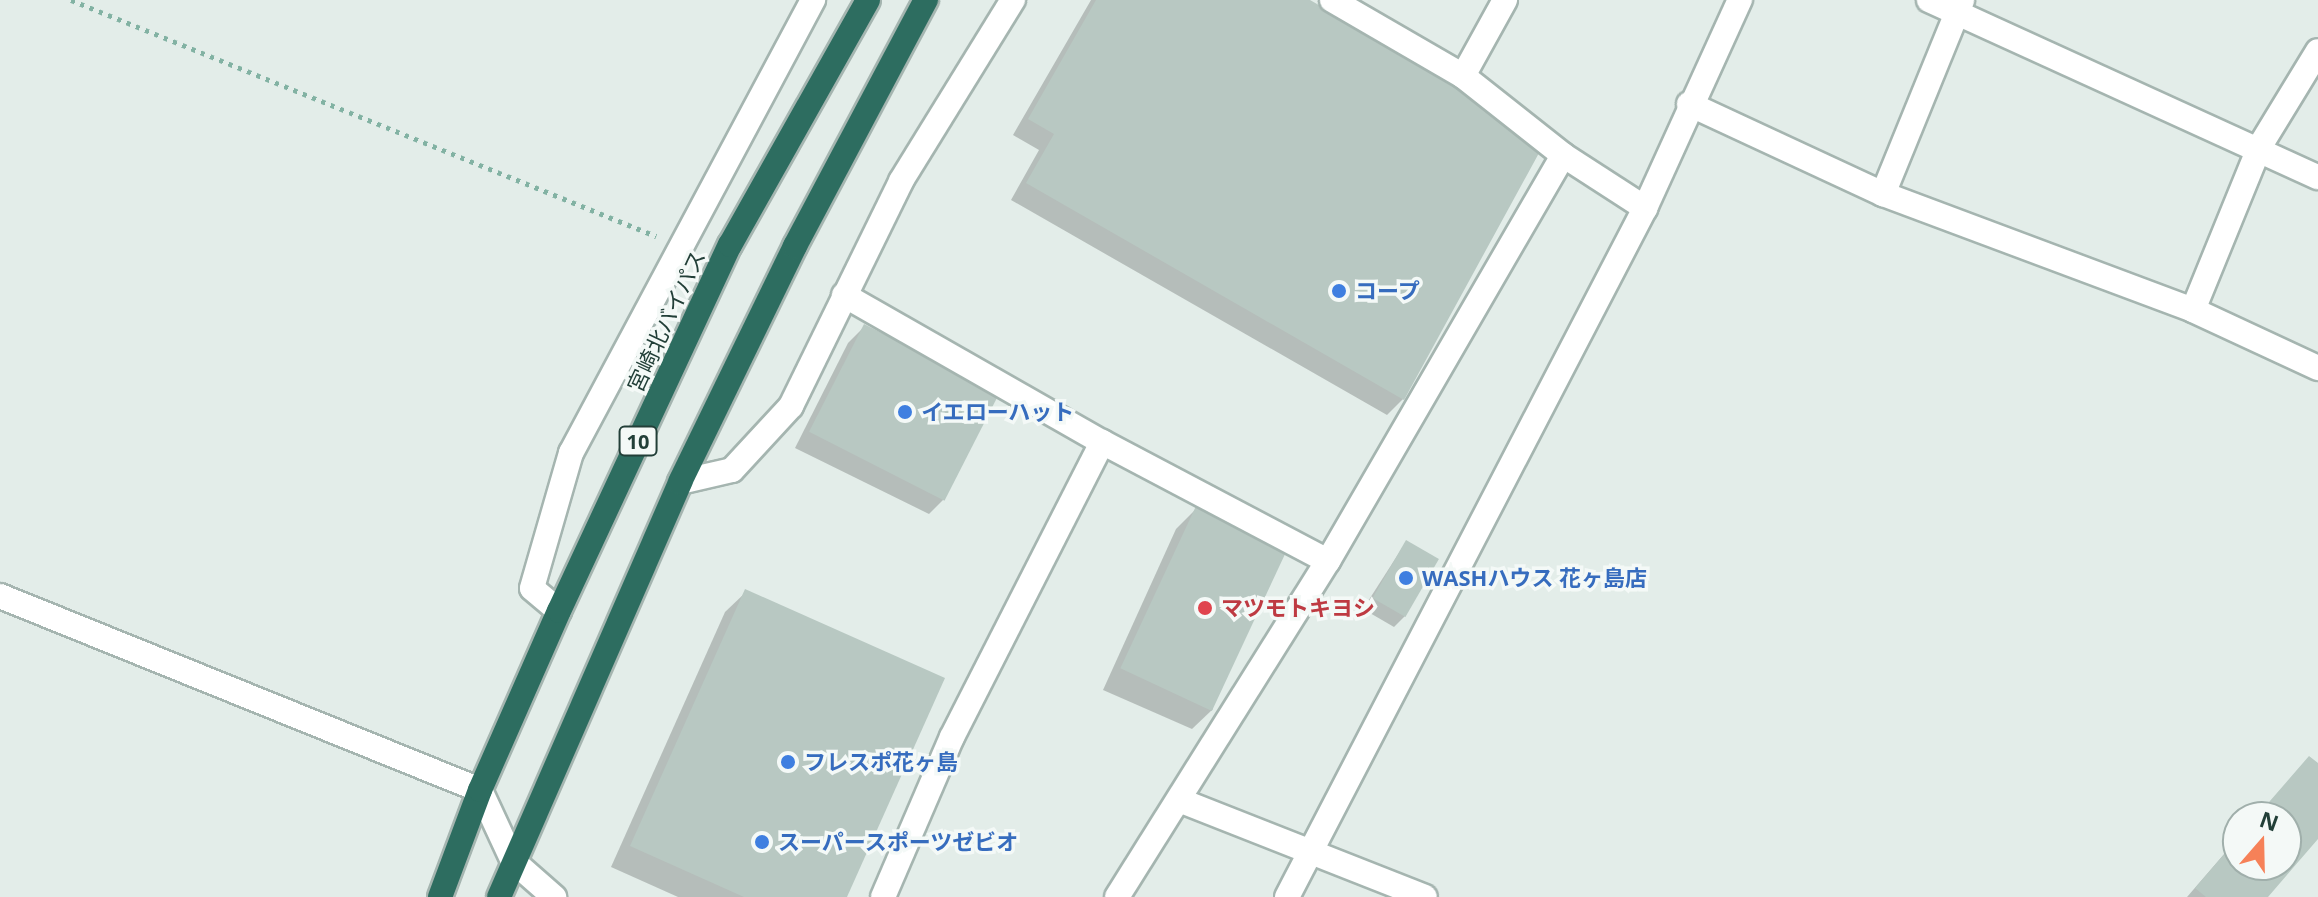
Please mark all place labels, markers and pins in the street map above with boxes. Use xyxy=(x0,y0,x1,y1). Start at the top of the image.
place label: コープ xyxy=(1355,278,1421,304)
marker: コープ xyxy=(1330,282,1348,300)
place label: イエローハット xyxy=(921,399,1075,425)
marker: イエローハット xyxy=(896,403,914,421)
place label: WASHハウス 花ヶ島店 xyxy=(1422,565,1647,591)
marker: WASHハウス 花ヶ島店 xyxy=(1397,569,1415,587)
place label: マツモトキヨシ xyxy=(1221,595,1375,621)
marker: マツモトキヨシ xyxy=(1196,599,1214,617)
place label: フレスポ花ヶ島 xyxy=(804,749,958,775)
marker: フレスポ花ヶ島 xyxy=(779,753,797,771)
place label: スーパースポーツゼビオ xyxy=(778,829,1020,855)
marker: スーパースポーツゼビオ xyxy=(753,833,771,851)

